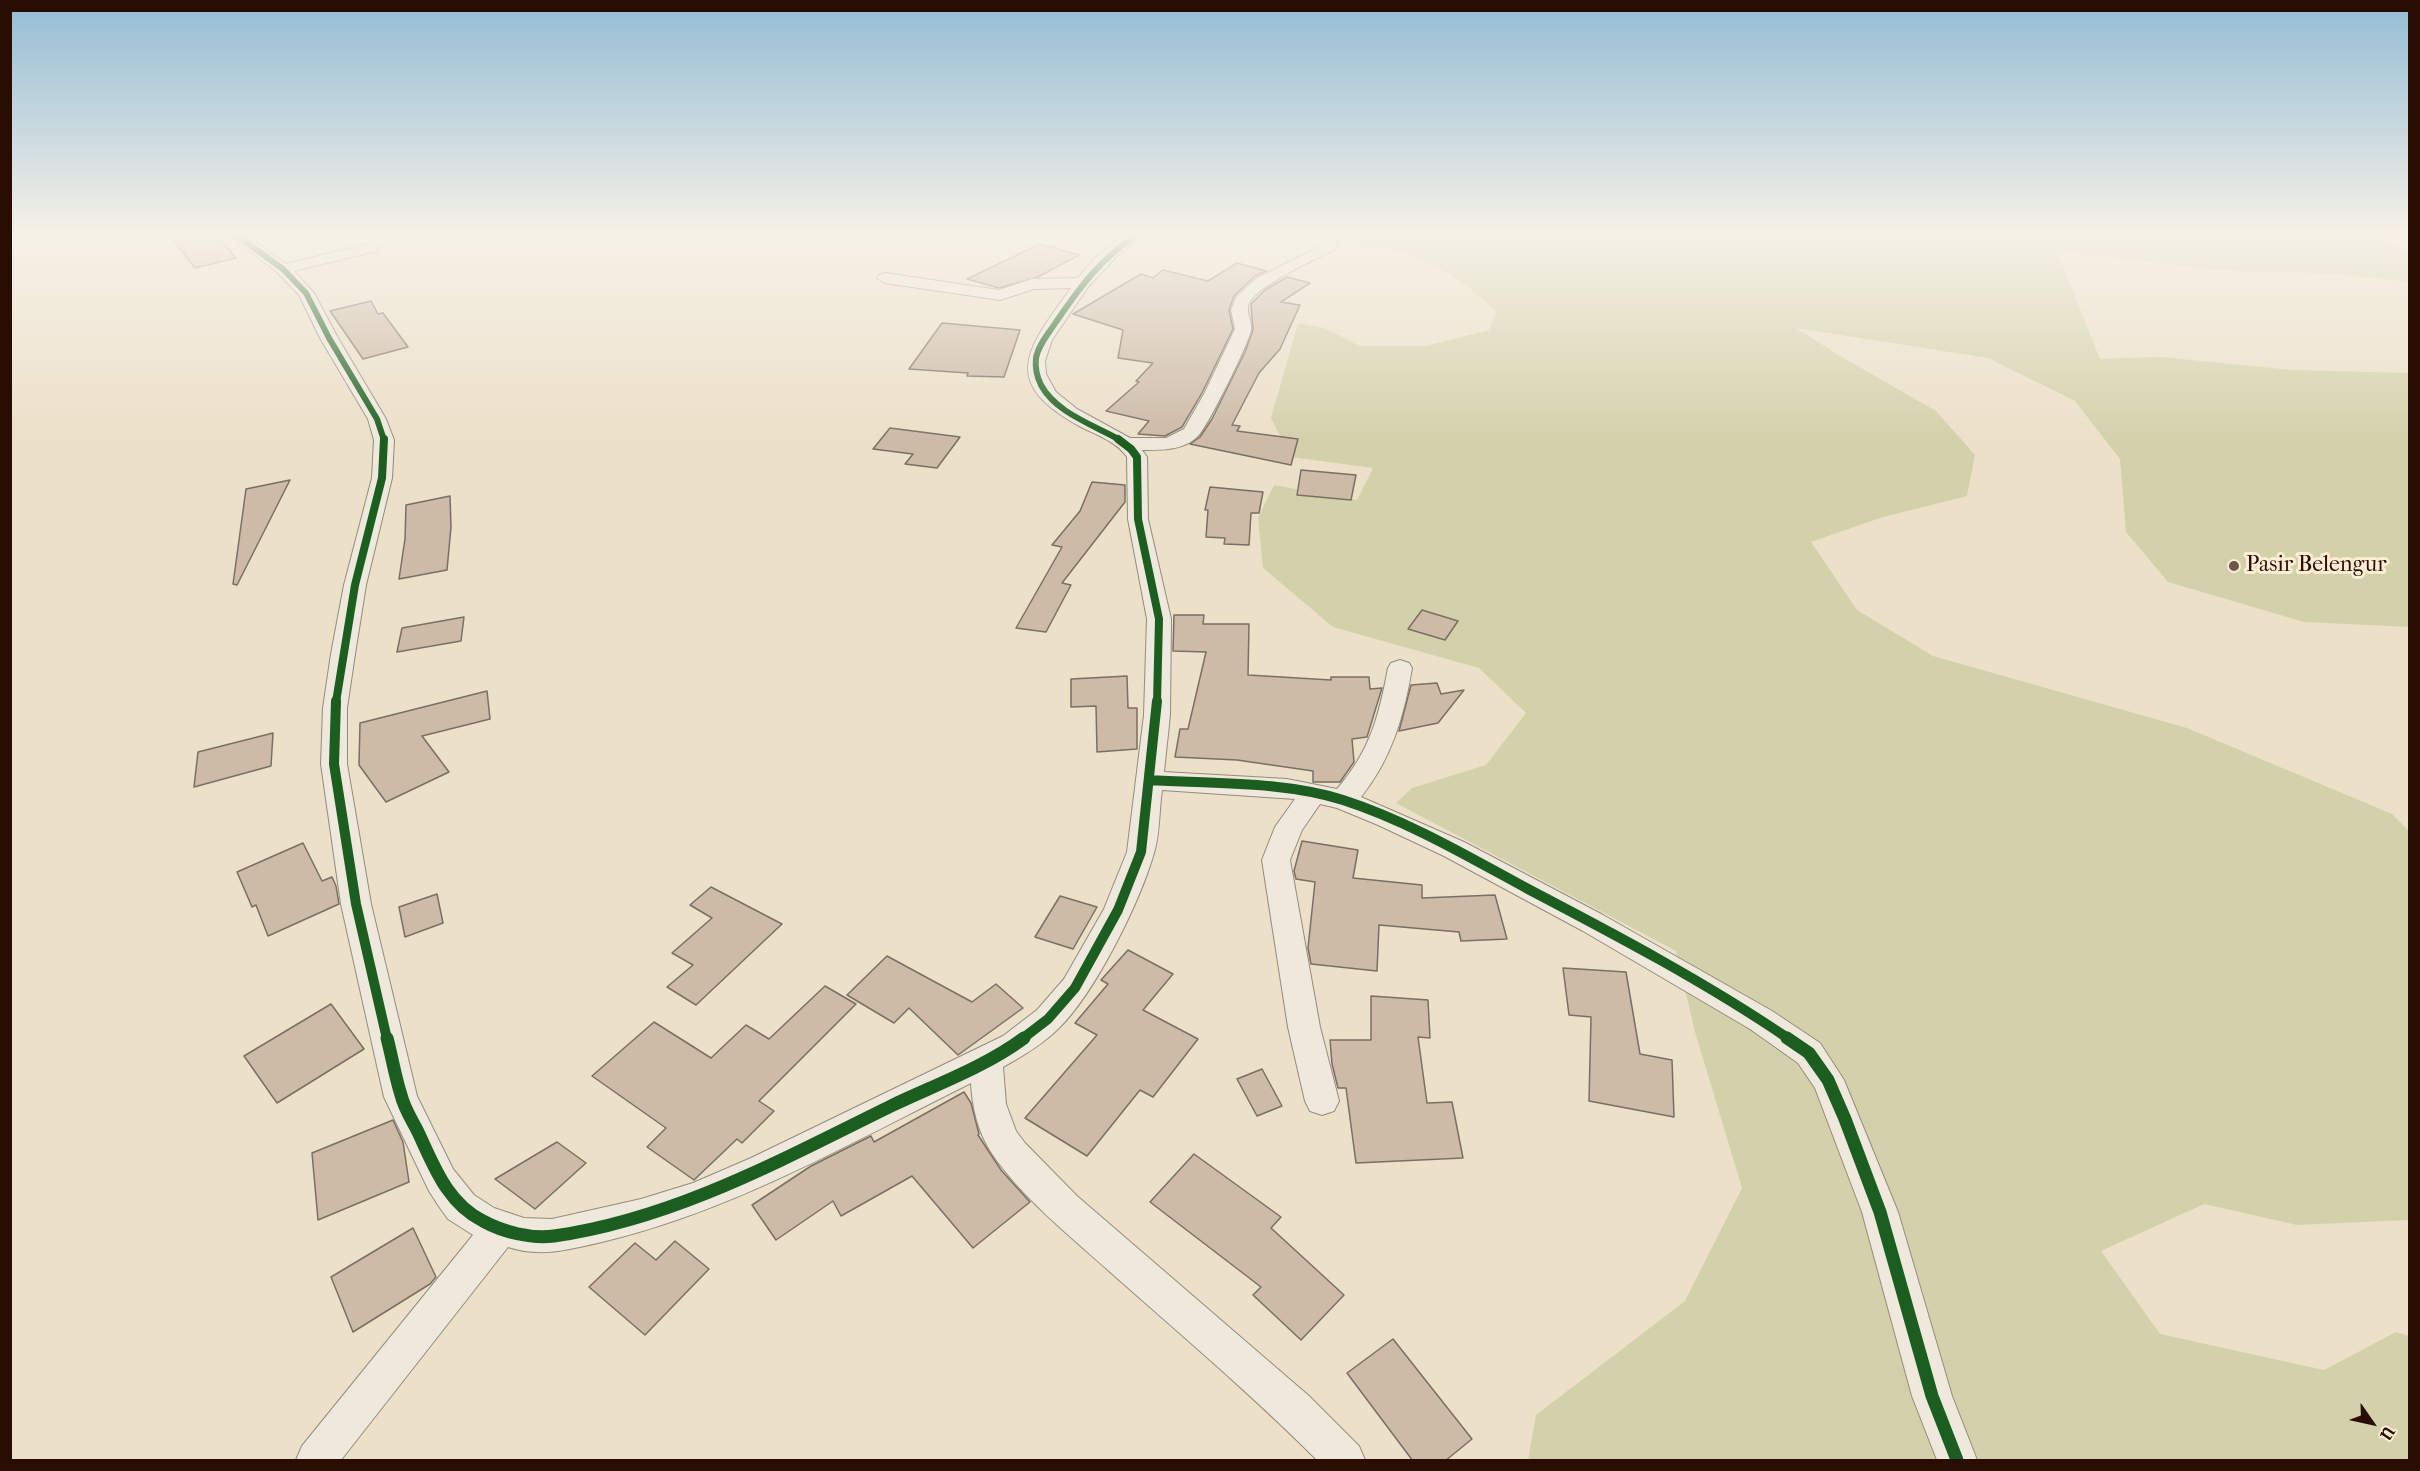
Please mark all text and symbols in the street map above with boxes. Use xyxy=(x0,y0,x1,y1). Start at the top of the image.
place label: Pasir Belengur xyxy=(2246,553,2387,579)
marker: Pasir Belengur xyxy=(2227,559,2241,573)
north arrow xyxy=(2342,1393,2402,1453)
text: U xyxy=(2376,1423,2399,1444)

